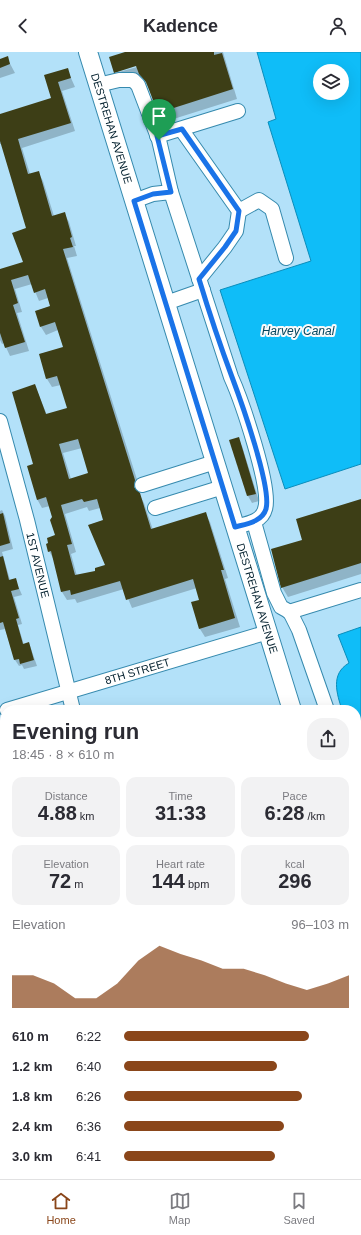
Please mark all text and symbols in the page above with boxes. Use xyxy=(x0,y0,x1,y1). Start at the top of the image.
icon: back xyxy=(12,15,34,37)
icon: person xyxy=(327,15,349,37)
text: Kadence xyxy=(143,16,218,36)
map controls xyxy=(313,64,349,100)
button: layers xyxy=(313,64,349,100)
street label: DESTREHAN AVENUE xyxy=(89,72,134,185)
pin xyxy=(142,99,176,140)
icon: arrive xyxy=(148,105,170,127)
water label: Harvey Canal xyxy=(262,324,335,338)
street label: 1ST AVENUE xyxy=(24,531,52,599)
street label: DESTREHAN AVENUE xyxy=(235,542,280,655)
street label: 8TH STREET xyxy=(103,656,172,686)
button: share xyxy=(307,718,349,760)
text: Evening run xyxy=(12,719,139,744)
text: 18:45 · 8 × 610 m xyxy=(12,747,114,762)
text: Distance xyxy=(45,790,88,802)
text: Time xyxy=(168,790,193,802)
text: Pace xyxy=(282,790,307,802)
text: 4.88 xyxy=(38,802,77,824)
text: 31:33 xyxy=(155,802,206,824)
text: 6:28 xyxy=(264,802,304,824)
text: km xyxy=(77,810,95,822)
text: /km xyxy=(304,810,325,822)
text: Elevation xyxy=(44,858,89,870)
text: Heart rate xyxy=(156,858,205,870)
text: kcal xyxy=(285,858,305,870)
text: 72 xyxy=(49,870,71,892)
text: 144 xyxy=(152,870,185,892)
text: 296 xyxy=(278,870,312,892)
text: m xyxy=(71,878,83,890)
text: bpm xyxy=(185,878,209,890)
text: Elevation xyxy=(12,917,65,932)
text: 96–103 m xyxy=(291,917,349,932)
text: 610 m xyxy=(12,1029,49,1044)
text: 6:22 xyxy=(76,1029,101,1044)
text: 1.2 km xyxy=(12,1059,52,1074)
text: 6:40 xyxy=(76,1059,101,1074)
text: 1.8 km xyxy=(12,1089,52,1104)
text: 6:26 xyxy=(76,1089,101,1104)
text: 2.4 km xyxy=(12,1119,52,1134)
text: 6:36 xyxy=(76,1119,101,1134)
text: 3.0 km xyxy=(12,1149,52,1164)
text: 6:41 xyxy=(76,1149,101,1164)
tab: Home xyxy=(46,1190,76,1226)
tab: Map xyxy=(169,1190,191,1226)
tab: Saved xyxy=(283,1190,315,1226)

